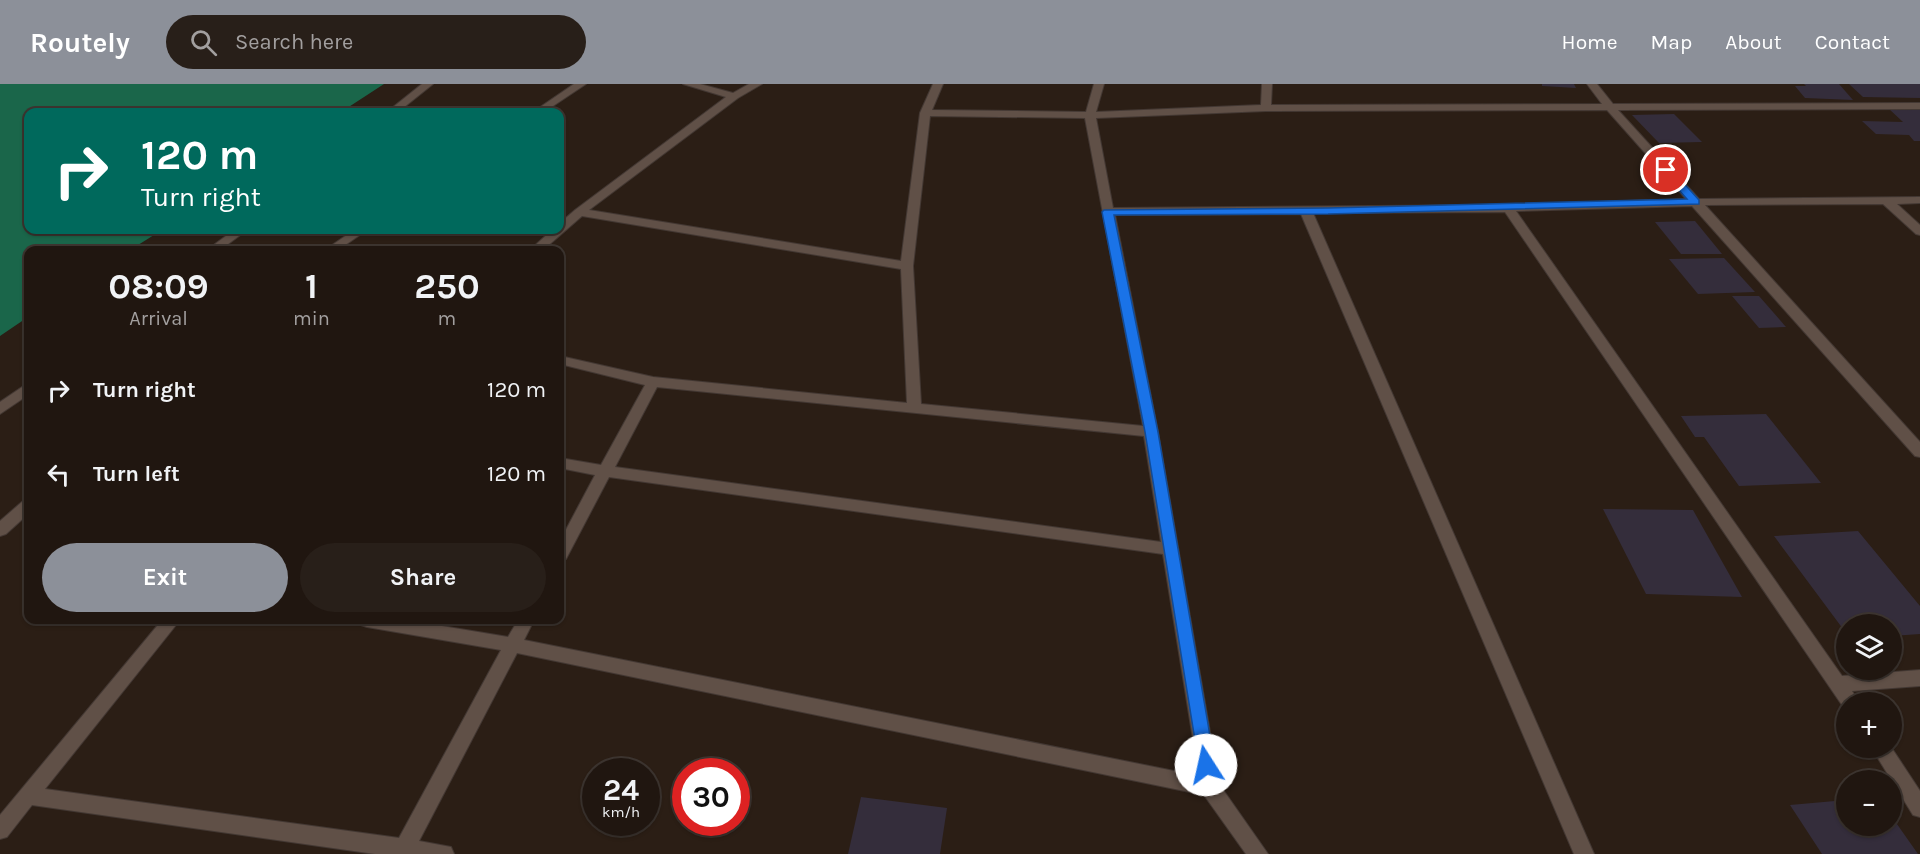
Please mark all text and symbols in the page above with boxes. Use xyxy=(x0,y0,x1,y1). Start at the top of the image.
search box xyxy=(166,15,586,69)
text: Routely xyxy=(30,26,130,59)
icon: search xyxy=(187,26,220,59)
text: Search here xyxy=(235,29,353,55)
text: Home xyxy=(1562,30,1618,54)
text: Map xyxy=(1651,30,1692,54)
text: About xyxy=(1725,30,1782,54)
text: Contact xyxy=(1815,30,1890,54)
text: 120 m xyxy=(141,130,258,180)
icon: right xyxy=(42,132,120,210)
pin xyxy=(1640,144,1691,195)
icon: arrive xyxy=(1649,153,1682,186)
text: Turn right xyxy=(141,181,261,213)
text: 08:09 xyxy=(108,265,209,307)
text: 1 xyxy=(305,265,318,307)
text: 250 xyxy=(414,265,480,307)
text: Arrival xyxy=(129,307,188,330)
text: min xyxy=(293,307,330,330)
text: m xyxy=(438,307,456,330)
icon: right xyxy=(42,374,75,407)
text: Turn right xyxy=(93,377,196,403)
text: 120 m xyxy=(487,377,546,403)
icon: left xyxy=(42,458,75,491)
text: Turn left xyxy=(93,461,180,487)
text: 120 m xyxy=(487,461,546,487)
button: Exit xyxy=(42,543,288,612)
button: Share xyxy=(300,543,546,612)
map controls xyxy=(1836,614,1902,836)
button: layers xyxy=(1836,614,1902,680)
button: + xyxy=(1836,692,1902,758)
position arrow xyxy=(1174,733,1238,797)
speed limit sign: 30 xyxy=(672,758,750,836)
button: − xyxy=(1836,770,1902,836)
text: 24 xyxy=(603,772,639,808)
text: km/h xyxy=(602,803,640,821)

